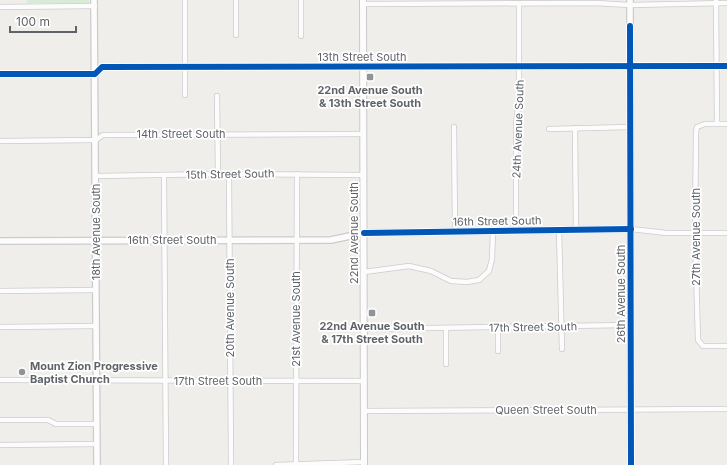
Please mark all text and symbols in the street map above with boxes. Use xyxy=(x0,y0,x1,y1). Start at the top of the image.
scale bar xyxy=(10,8,76,34)
text: 100 m xyxy=(16,14,50,29)
street label: 13th Street South xyxy=(318,50,406,64)
marker: 22nd Avenue South & 13th Street South xyxy=(365,72,375,82)
street label: 24th Avenue South xyxy=(509,79,527,179)
place label: 22nd Avenue South & 13th Street South xyxy=(317,83,423,110)
street label: 14th Street South xyxy=(136,127,226,141)
street label: 15th Street South xyxy=(186,166,274,182)
street label: 22nd Avenue South xyxy=(347,182,361,284)
street label: 18th Avenue South xyxy=(89,184,103,280)
street label: 27th Avenue South xyxy=(689,188,703,286)
street label: 16th Street South xyxy=(452,213,542,229)
street label: 16th Street South xyxy=(128,233,216,247)
street label: 26th Avenue South xyxy=(614,245,628,343)
street label: 20th Avenue South xyxy=(223,259,237,358)
street label: 21st Avenue South xyxy=(289,271,303,367)
marker: 22nd Avenue South & 17th Street South xyxy=(367,308,377,318)
place label: 22nd Avenue South & 17th Street South xyxy=(319,319,425,346)
street label: 17th Street South xyxy=(489,319,577,335)
place label: Mount Zion Progressive Baptist Church xyxy=(30,359,158,386)
marker: Mount Zion Progressive Baptist Church xyxy=(17,367,27,377)
street label: 17th Street South xyxy=(174,374,262,388)
street label: Queen Street South xyxy=(495,403,597,417)

